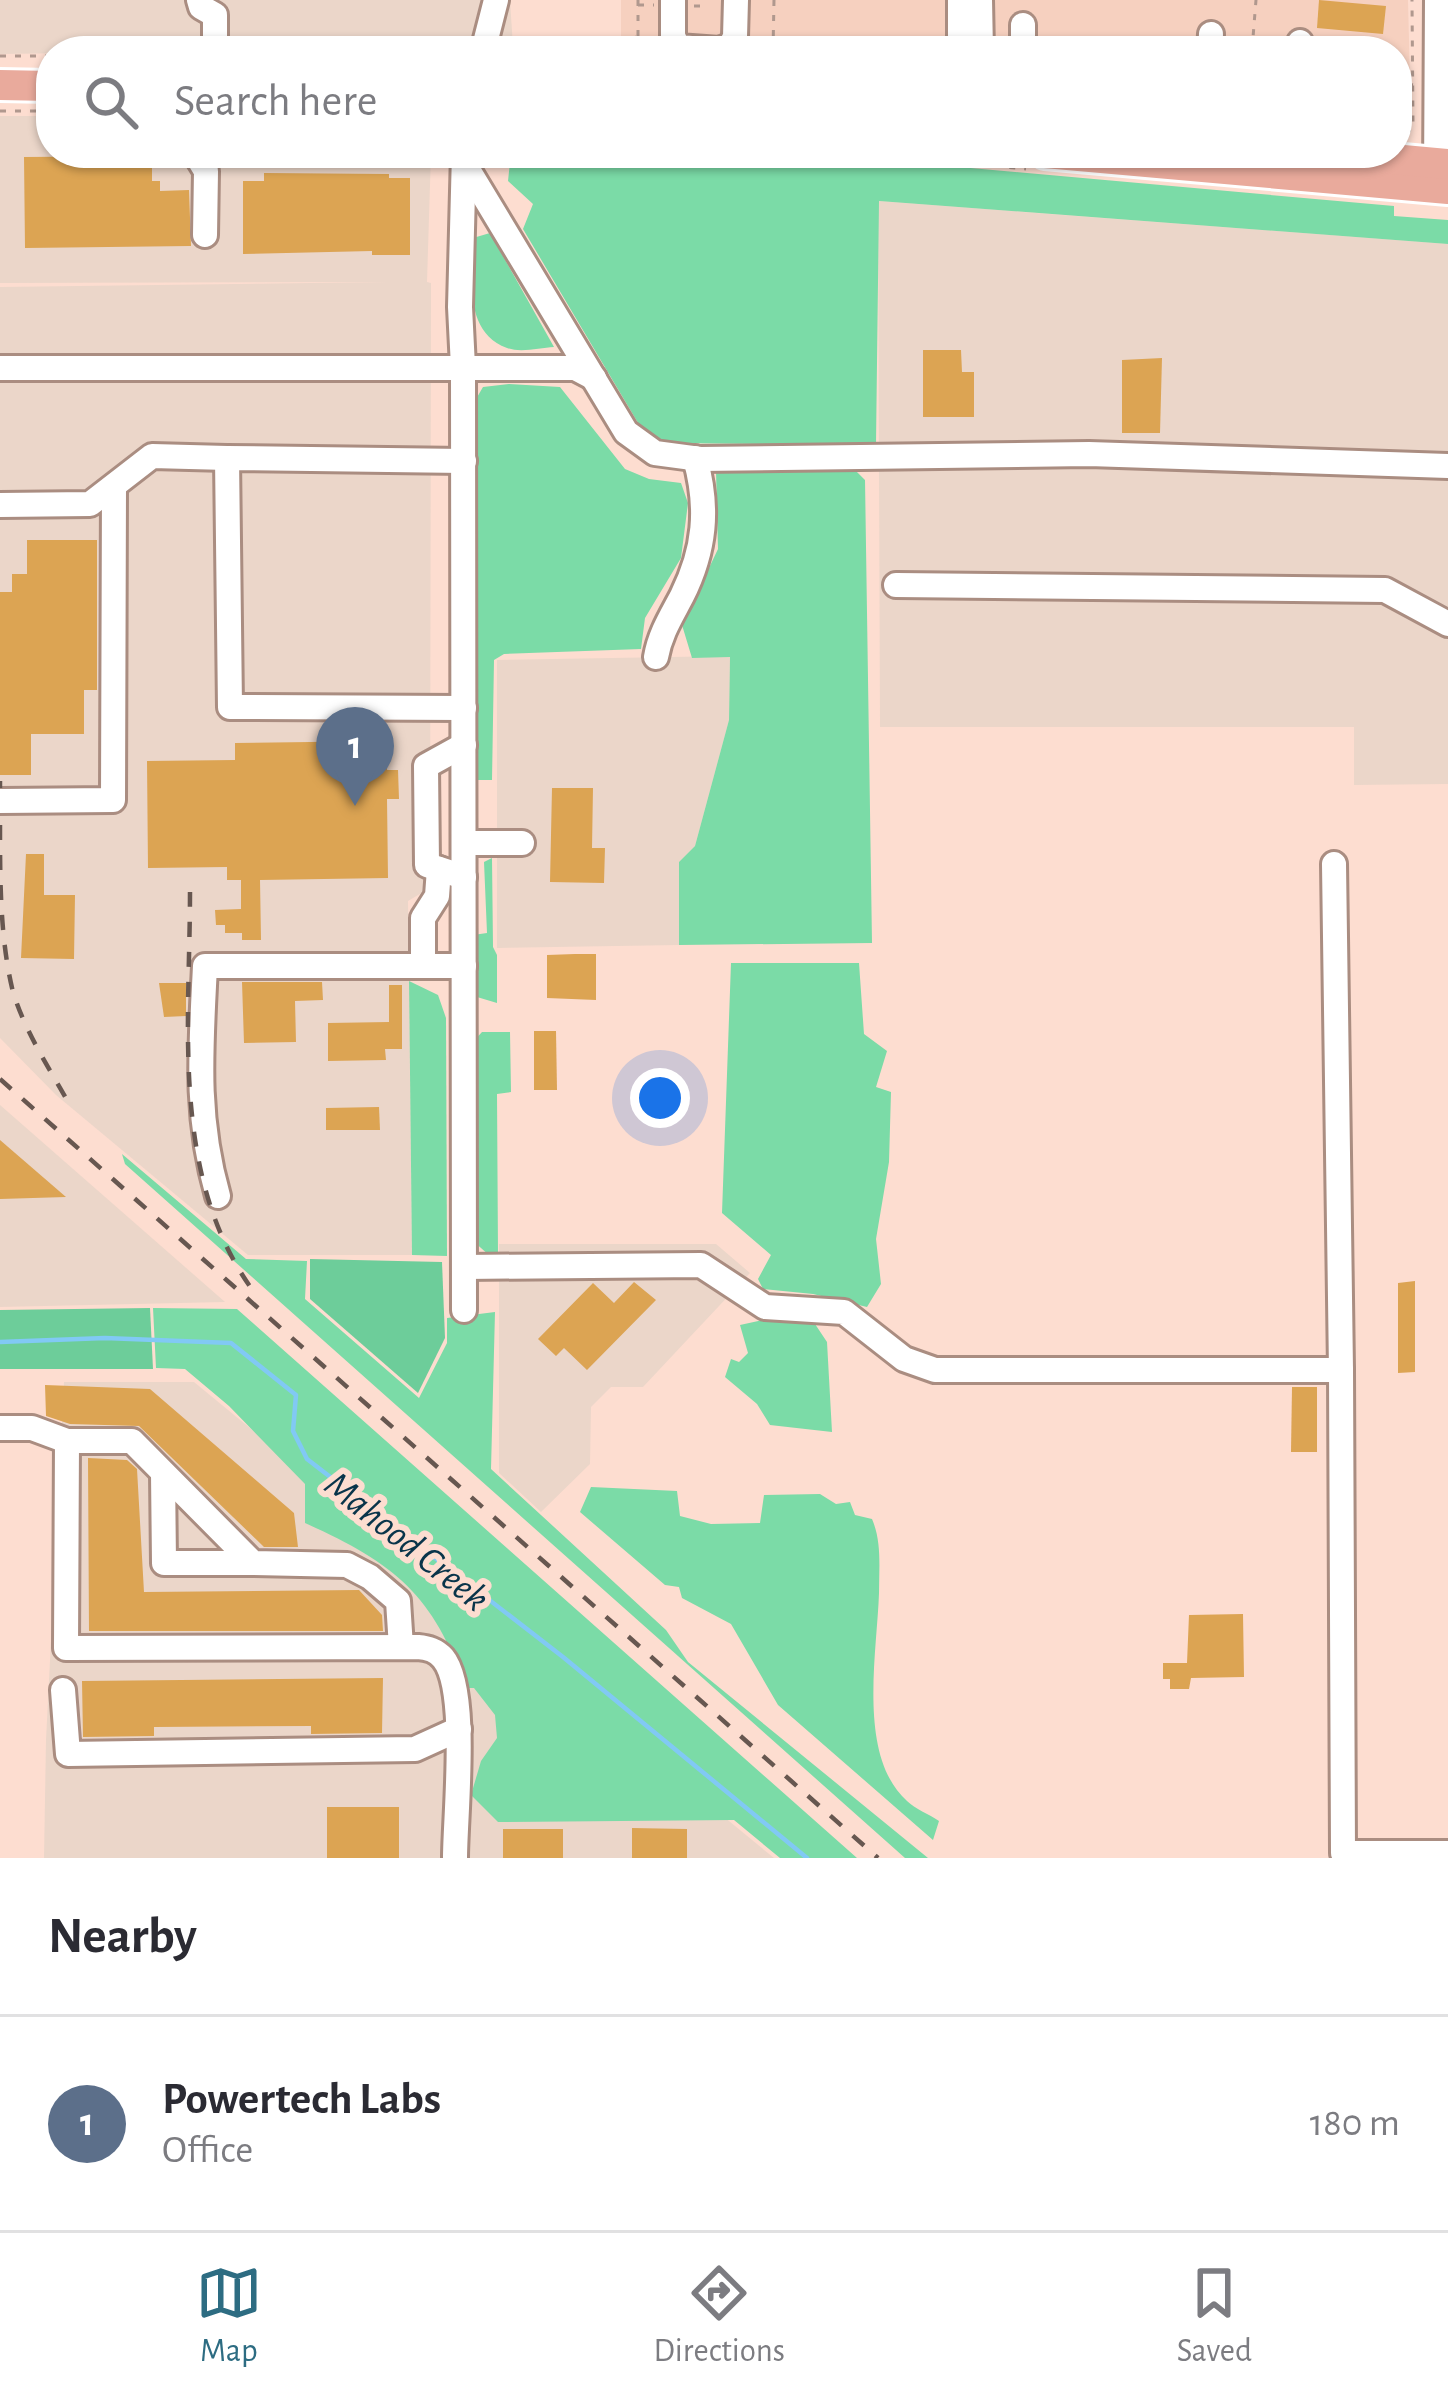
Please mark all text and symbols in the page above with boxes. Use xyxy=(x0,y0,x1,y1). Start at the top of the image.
search box xyxy=(36,36,1412,168)
icon: search xyxy=(78,69,144,135)
text: Search here xyxy=(174,79,377,124)
pin: 1 xyxy=(316,707,394,806)
your location xyxy=(630,1068,690,1128)
water label: Mahood Creek xyxy=(317,1465,496,1619)
text: Nearby xyxy=(48,1911,197,1962)
text: Powertech Labs xyxy=(162,2077,441,2122)
text: 1 xyxy=(80,2104,94,2143)
text: 180 m xyxy=(1310,2104,1400,2143)
text: Office xyxy=(162,2131,253,2170)
tab: Map xyxy=(196,2260,262,2372)
tab: Directions xyxy=(653,2260,785,2372)
tab: Saved xyxy=(1177,2260,1252,2372)

